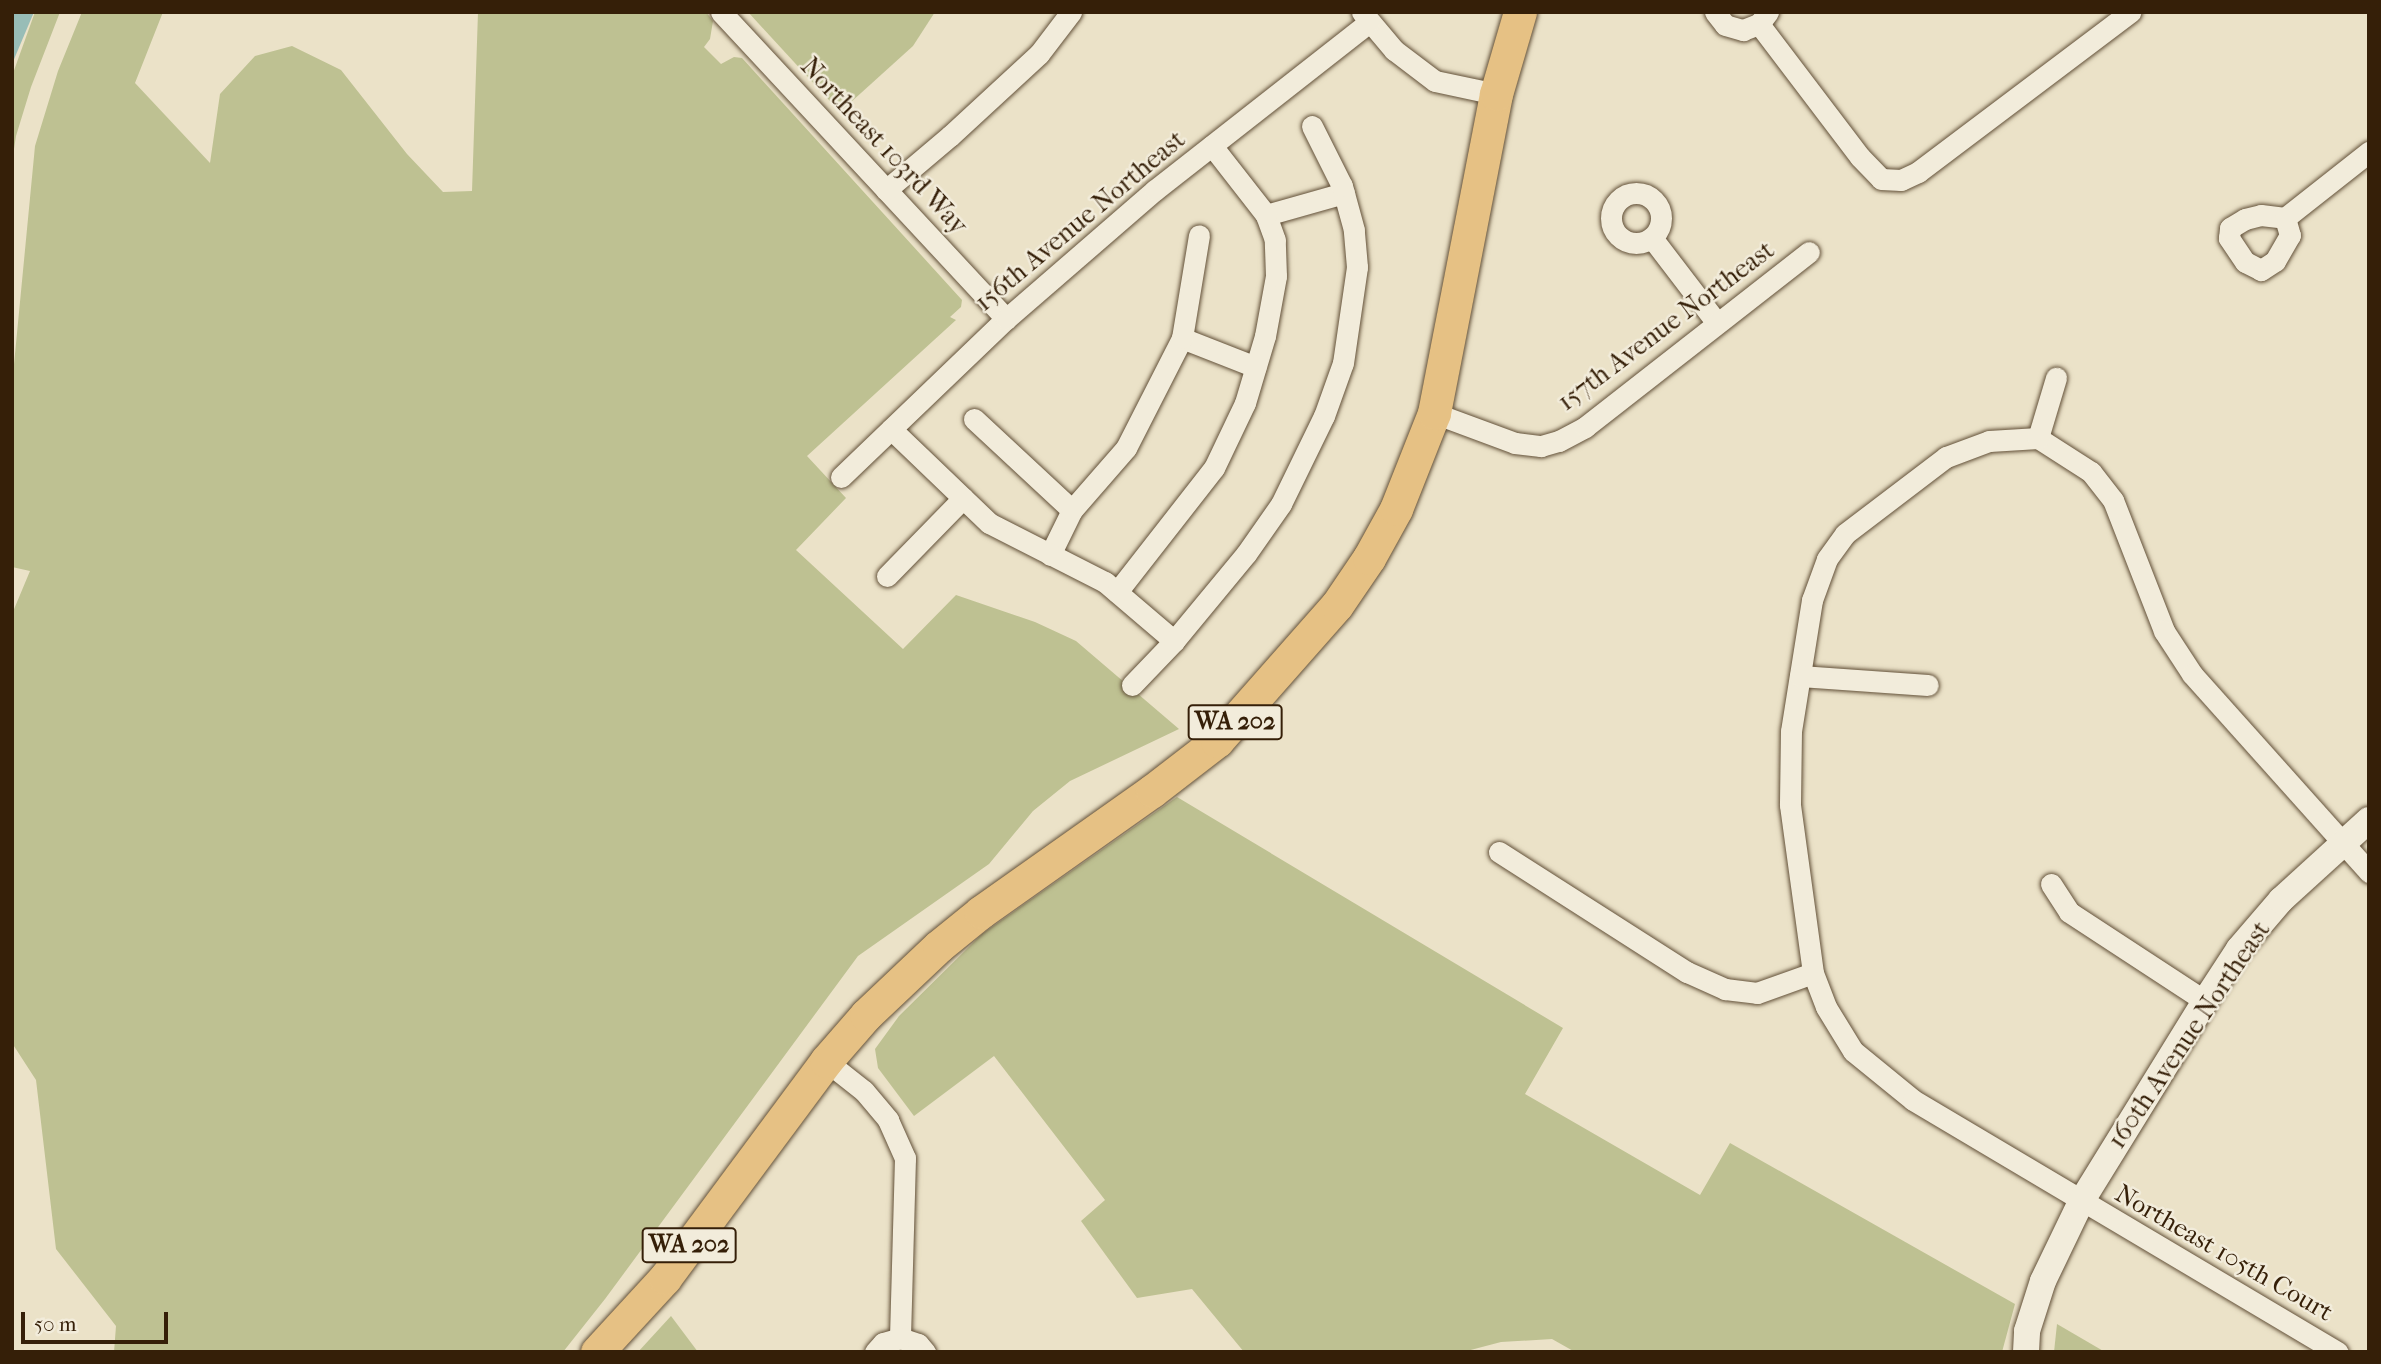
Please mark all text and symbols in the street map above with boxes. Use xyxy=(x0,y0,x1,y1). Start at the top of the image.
street label: Northeast 103rd Way xyxy=(794,51,974,241)
street label: 156th Avenue Northeast xyxy=(969,124,1191,318)
street label: 157th Avenue Northeast xyxy=(1552,234,1780,418)
road number: WA 202 xyxy=(1186,702,1284,742)
street label: 160th Avenue Northeast xyxy=(2101,915,2277,1155)
street label: Northeast 105th Court xyxy=(2110,1178,2338,1328)
road number: WA 202 xyxy=(640,1224,738,1266)
scale bar xyxy=(24,1298,172,1342)
text: 50 m xyxy=(34,1312,77,1336)

